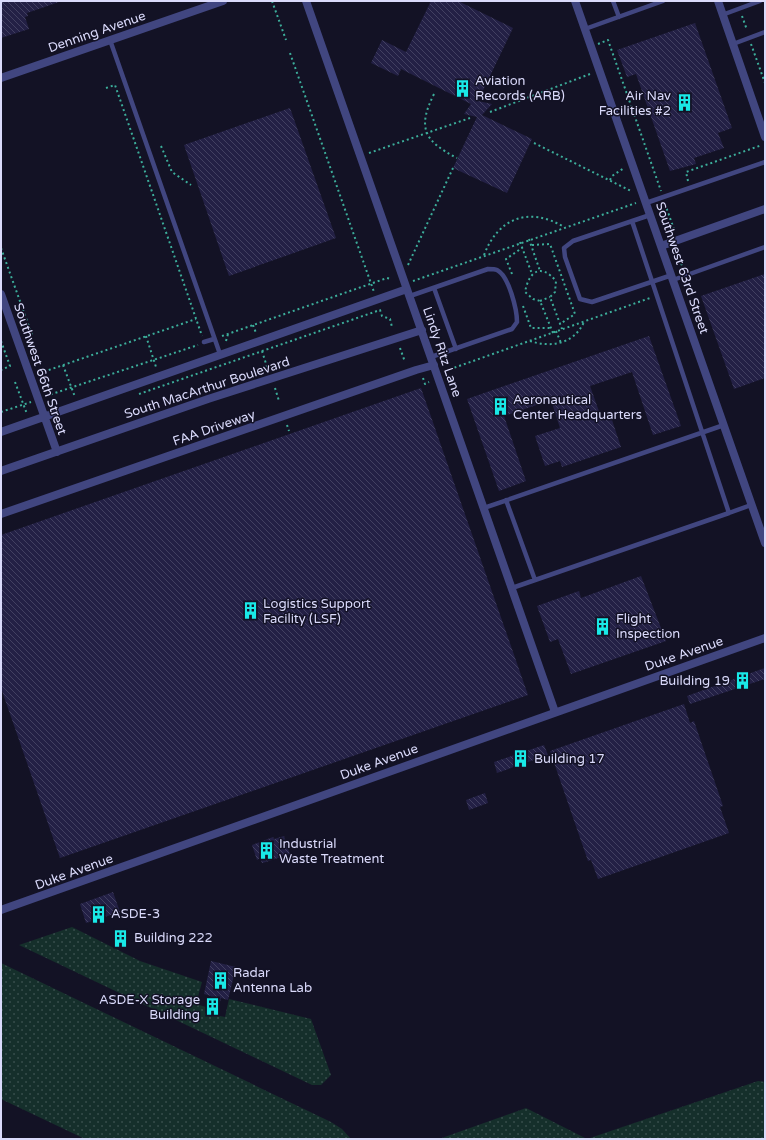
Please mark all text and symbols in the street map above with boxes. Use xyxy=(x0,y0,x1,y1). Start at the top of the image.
street label: Denning Avenue xyxy=(46,8,148,56)
place label: Aviation Records (ARB) xyxy=(475,73,565,104)
building icon: Aviation Records (ARB) xyxy=(452,78,472,98)
place label: Air Nav Facilities #2 xyxy=(599,88,671,119)
building icon: Air Nav Facilities #2 xyxy=(674,93,694,113)
street label: Southwest 63rd Street xyxy=(652,200,712,336)
street label: Southwest 66th Street xyxy=(10,301,70,437)
street label: Lindy Ritz Lane xyxy=(419,305,465,399)
street label: South MacArthur Boulevard xyxy=(122,354,292,422)
place label: Aeronautical Center Headquarters xyxy=(513,392,642,423)
building icon: Aeronautical Center Headquarters xyxy=(490,397,510,417)
street label: FAA Driveway xyxy=(171,406,257,450)
place label: Logistics Support Facility (LSF) xyxy=(263,596,371,627)
building icon: Logistics Support Facility (LSF) xyxy=(240,601,260,621)
place label: Flight Inspection xyxy=(616,611,680,642)
building icon: Flight Inspection xyxy=(593,616,613,636)
street label: Duke Avenue xyxy=(643,633,725,675)
building icon: Building 19 xyxy=(733,671,753,691)
place label: Building 19 xyxy=(659,673,730,689)
street label: Duke Avenue xyxy=(338,740,420,784)
building icon: Building 17 xyxy=(511,749,531,769)
place label: Building 17 xyxy=(534,751,605,767)
place label: Industrial Waste Treatment xyxy=(279,836,384,867)
building icon: Industrial Waste Treatment xyxy=(256,841,276,861)
street label: Duke Avenue xyxy=(33,850,115,894)
building icon: ASDE-3 xyxy=(88,904,108,924)
place label: ASDE-3 xyxy=(111,906,160,922)
building icon: Building 222 xyxy=(111,928,131,948)
place label: Building 222 xyxy=(134,930,213,946)
place label: Radar Antenna Lab xyxy=(233,965,312,996)
building icon: Radar Antenna Lab xyxy=(210,970,230,990)
place label: ASDE-X Storage Building xyxy=(99,992,200,1023)
building icon: ASDE-X Storage Building xyxy=(203,997,223,1017)

